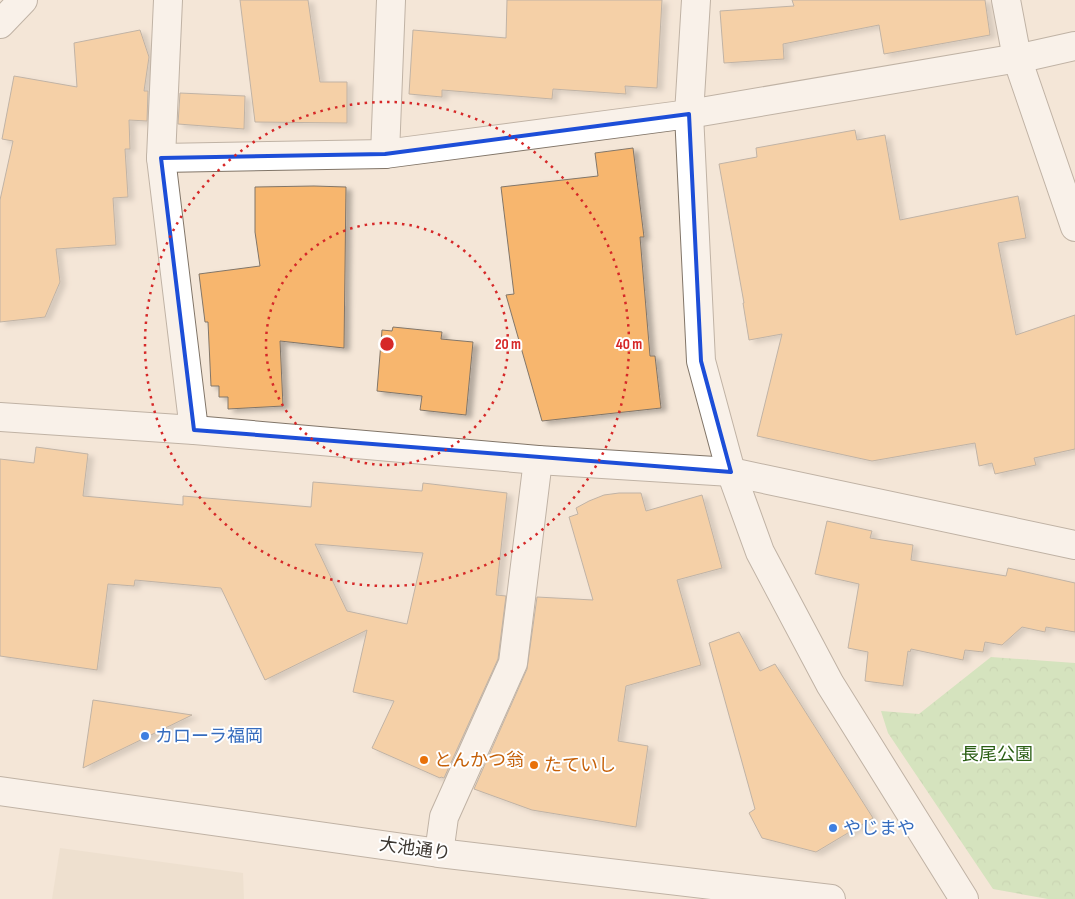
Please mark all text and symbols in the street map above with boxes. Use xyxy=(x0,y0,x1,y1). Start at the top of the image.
centre of rings xyxy=(378,335,396,353)
text: 20 m xyxy=(495,335,521,354)
text: 40 m xyxy=(616,335,642,354)
place label: カローラ福岡 xyxy=(155,726,263,747)
marker: カローラ福岡 xyxy=(139,730,151,742)
park label: 長尾公園 xyxy=(961,744,1033,765)
place label: とんかつ翁 xyxy=(434,750,524,771)
marker: とんかつ翁 xyxy=(418,754,430,766)
place label: たていし xyxy=(544,755,616,776)
marker: たていし xyxy=(528,759,540,771)
place label: やじまや xyxy=(843,818,915,839)
marker: やじまや xyxy=(827,822,839,834)
street label: 大池通り xyxy=(378,834,452,864)

